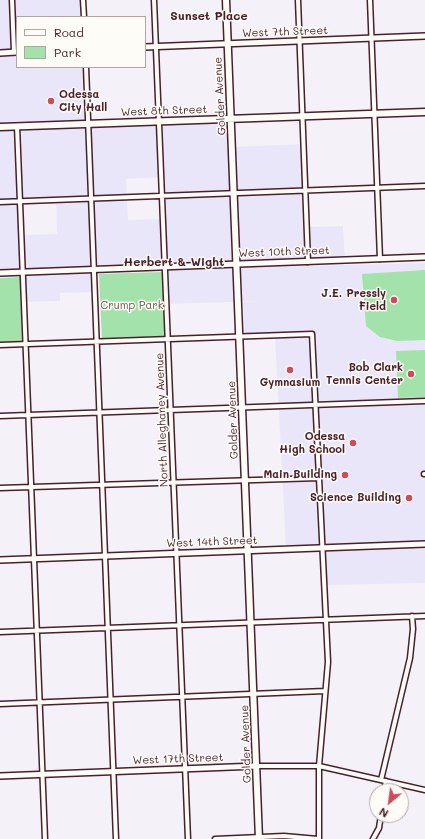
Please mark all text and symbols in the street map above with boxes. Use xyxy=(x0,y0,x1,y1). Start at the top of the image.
district label: Sunset Place xyxy=(170,9,248,23)
legend xyxy=(16,16,146,68)
text: Road xyxy=(54,24,84,40)
street label: West 7th Street xyxy=(242,24,328,40)
text: Park xyxy=(54,44,81,60)
street label: Golder Avenue xyxy=(211,57,229,135)
place label: Odessa City Hall xyxy=(59,88,107,114)
marker: Odessa City Hall xyxy=(46,96,56,106)
street label: West 8th Street xyxy=(121,103,207,119)
street label: West 10th Street xyxy=(238,244,330,260)
district label: Herbert & Wight xyxy=(124,255,224,269)
place label: J.E. Pressly Field xyxy=(321,287,386,313)
marker: J.E. Pressly Field xyxy=(389,295,399,305)
park label: Crump Park xyxy=(100,299,164,313)
street label: North Alleghaney Avenue xyxy=(153,353,171,487)
place label: Bob Clark Tennis Center xyxy=(326,361,403,387)
marker: Gymnasium xyxy=(285,365,295,375)
marker: Bob Clark Tennis Center xyxy=(406,369,416,379)
place label: Gymnasium xyxy=(260,376,320,390)
street label: Golder Avenue xyxy=(225,381,241,459)
place label: Odessa High School xyxy=(279,430,345,456)
marker: Odessa High School xyxy=(348,438,358,448)
place label: Main Building xyxy=(263,468,337,482)
marker: Main Building xyxy=(340,470,350,480)
place label: Science Building xyxy=(310,491,401,505)
marker: Science Building xyxy=(404,493,414,503)
street label: West 14th Street xyxy=(166,534,258,550)
street label: Golder Avenue xyxy=(238,705,254,783)
street label: West 17th Street xyxy=(132,751,224,767)
north arrow xyxy=(369,783,409,823)
text: N xyxy=(376,804,391,822)

